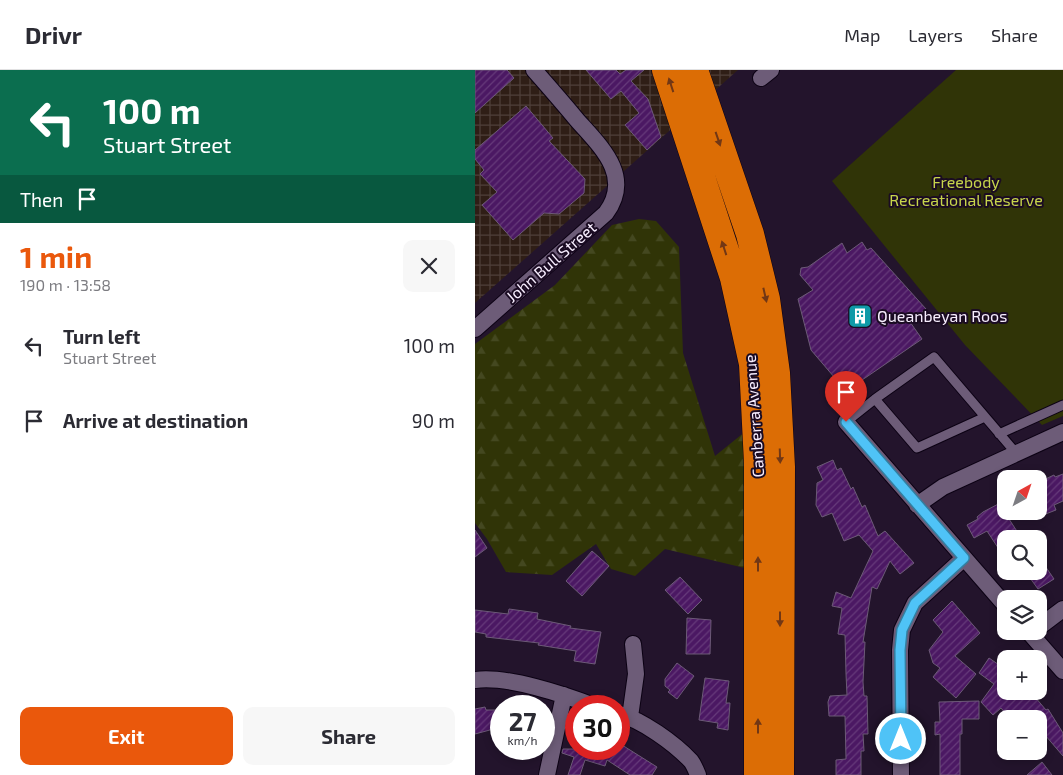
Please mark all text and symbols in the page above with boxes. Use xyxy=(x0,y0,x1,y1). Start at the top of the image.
text: Drivr xyxy=(25,20,82,49)
text: Map xyxy=(844,24,880,46)
text: Layers xyxy=(908,24,963,46)
text: Share xyxy=(991,24,1038,46)
one-way arrow xyxy=(667,77,675,92)
text: 100 m xyxy=(103,89,201,131)
icon: left xyxy=(20,90,85,155)
text: Stuart Street xyxy=(103,131,231,157)
one-way arrow xyxy=(714,132,722,147)
park label: Freebody Recreational Reserve xyxy=(889,172,1043,209)
icon: arrive xyxy=(73,185,101,213)
text: Then xyxy=(20,188,63,211)
street label: John Bull Street xyxy=(502,217,599,306)
text: 1 min xyxy=(20,238,92,274)
button: close xyxy=(403,240,455,292)
one-way arrow xyxy=(720,240,727,255)
text: 190 m · 13:58 xyxy=(20,275,111,294)
one-way arrow xyxy=(761,287,769,302)
building icon: Queanbeyan Roos xyxy=(847,303,873,329)
place label: Queanbeyan Roos xyxy=(877,306,1007,326)
text: Turn left xyxy=(63,325,140,348)
icon: left xyxy=(20,332,48,360)
text: 100 m xyxy=(404,334,455,357)
text: Stuart Street xyxy=(63,348,156,367)
street label: Canberra Avenue xyxy=(740,354,767,478)
pin xyxy=(825,371,867,422)
icon: arrive xyxy=(832,378,860,406)
icon: arrive xyxy=(20,407,48,435)
text: Arrive at destination xyxy=(63,409,248,432)
text: 90 m xyxy=(412,409,455,432)
one-way arrow xyxy=(776,448,784,464)
north arrow xyxy=(997,470,1047,520)
map controls xyxy=(997,470,1047,760)
button: search xyxy=(997,530,1047,580)
one-way arrow xyxy=(754,556,762,572)
button: layers xyxy=(997,590,1047,640)
one-way arrow xyxy=(776,611,784,627)
button: + xyxy=(997,650,1047,700)
speed limit sign: 30 xyxy=(565,695,630,760)
text: 27 xyxy=(509,706,536,736)
button: Exit xyxy=(20,707,233,765)
button: Share xyxy=(243,707,455,765)
button: − xyxy=(997,710,1047,760)
position arrow xyxy=(874,712,926,764)
one-way arrow xyxy=(754,718,762,734)
text: km/h xyxy=(508,733,537,747)

